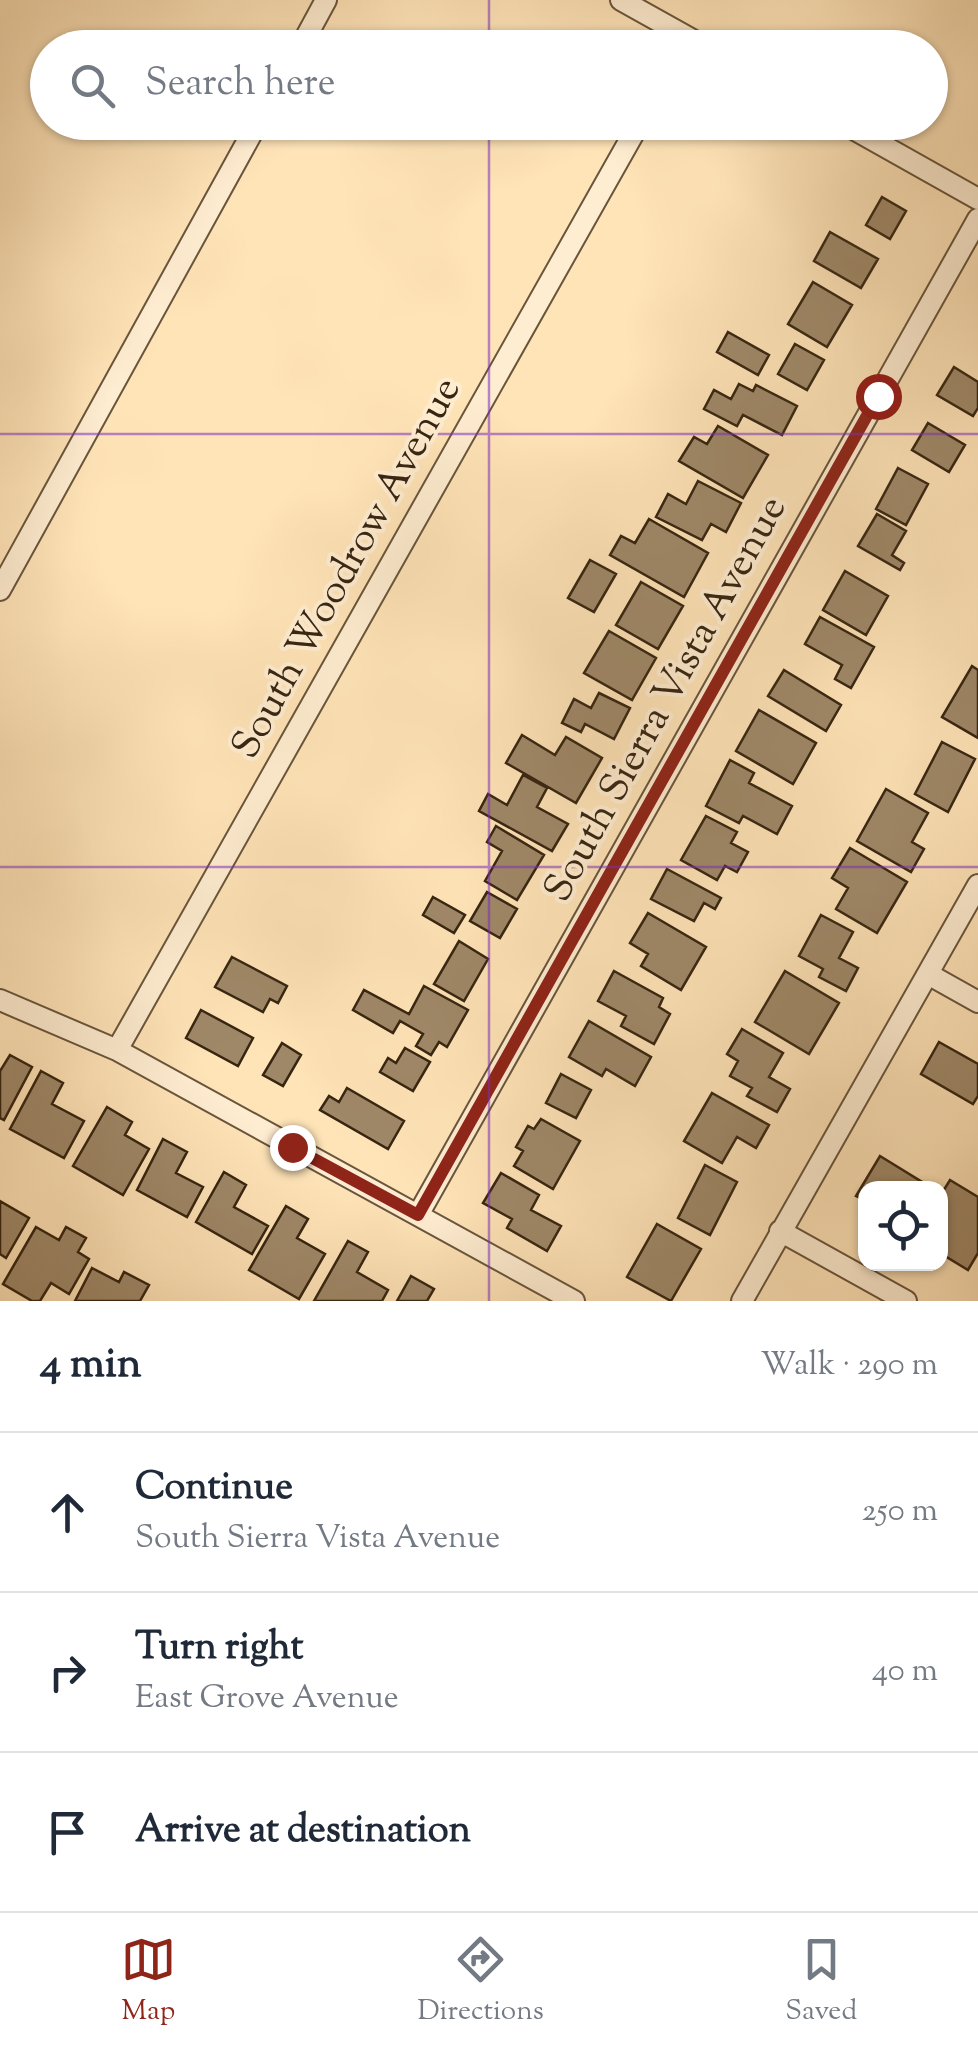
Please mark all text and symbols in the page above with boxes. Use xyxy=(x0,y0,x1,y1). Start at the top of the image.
search box xyxy=(30,30,948,140)
icon: search xyxy=(65,58,120,113)
text: Search here xyxy=(145,58,336,112)
street label: South Woodrow Avenue xyxy=(219,368,477,770)
route start xyxy=(856,374,902,420)
street label: South Sierra Vista Avenue xyxy=(531,487,803,913)
route end xyxy=(270,1125,316,1171)
map controls xyxy=(858,1181,948,1271)
button: locate xyxy=(858,1181,948,1271)
text: 4 min xyxy=(40,1336,142,1396)
text: Walk · 290 m xyxy=(760,1343,938,1389)
text: Continue xyxy=(135,1462,293,1516)
icon: ahead xyxy=(40,1485,95,1540)
text: 250 m xyxy=(862,1489,938,1535)
text: South Sierra Vista Avenue xyxy=(135,1516,500,1562)
text: Turn right xyxy=(135,1622,303,1676)
icon: right xyxy=(40,1645,95,1700)
text: 40 m xyxy=(872,1649,938,1695)
text: East Grove Avenue xyxy=(135,1676,399,1722)
icon: arrive xyxy=(40,1805,95,1860)
text: Arrive at destination xyxy=(135,1805,471,1859)
tab: Map xyxy=(121,1932,176,2032)
tab: Directions xyxy=(417,1932,544,2032)
tab: Saved xyxy=(785,1932,857,2032)

